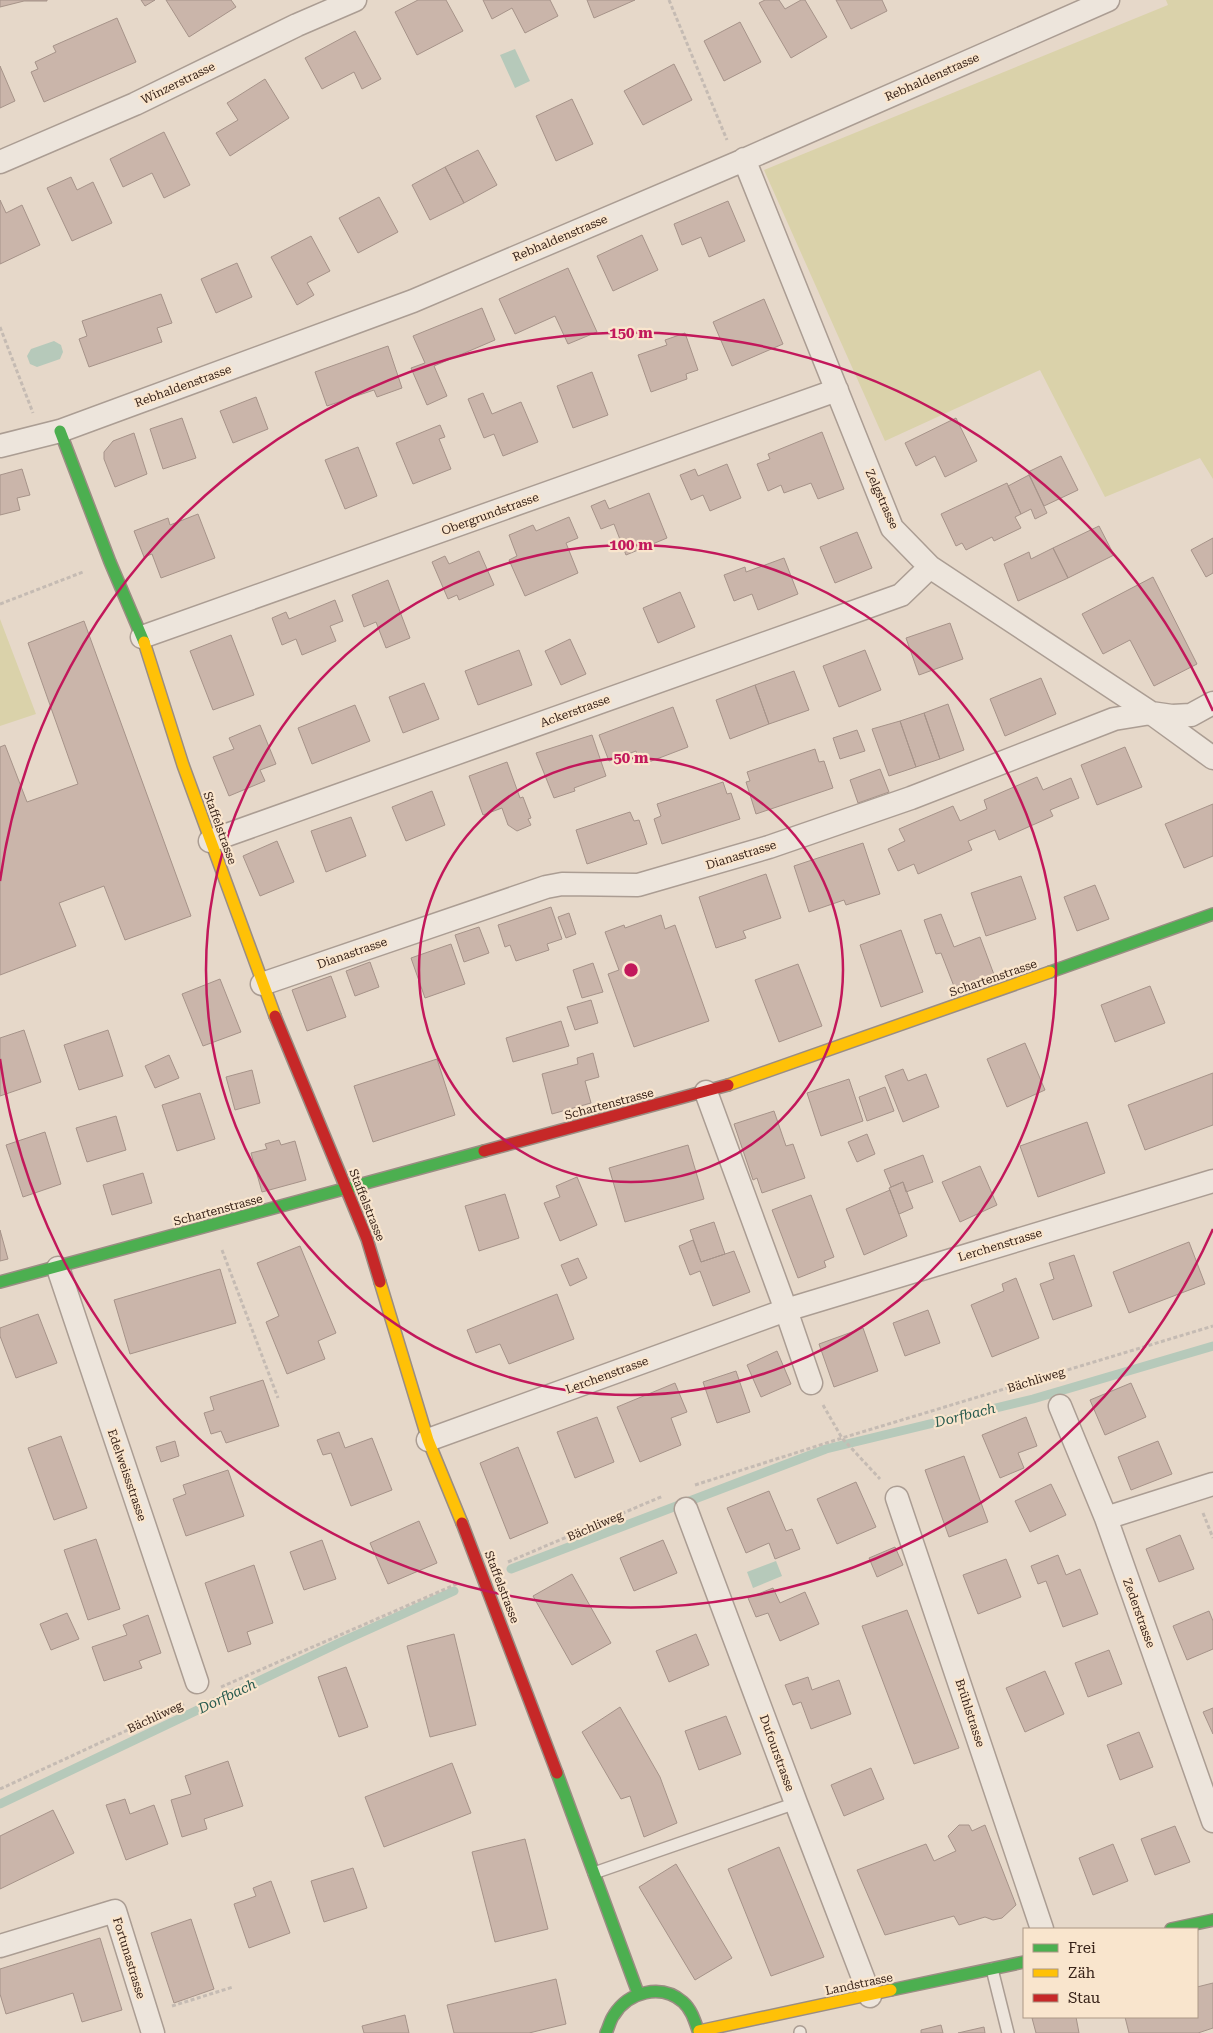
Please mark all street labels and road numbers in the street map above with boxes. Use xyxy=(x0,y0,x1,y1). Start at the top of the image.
street label: Rebhaldenstrasse xyxy=(883,50,982,104)
street label: Winzerstrasse xyxy=(139,59,217,107)
street label: Rebhaldenstrasse xyxy=(510,212,610,264)
street label: Rebhaldenstrasse xyxy=(133,362,234,410)
street label: Zelgstrasse xyxy=(863,467,902,531)
street label: Obergrundstrasse xyxy=(439,490,541,538)
street label: Ackerstrasse xyxy=(538,692,612,730)
street label: Staffelstrasse xyxy=(200,790,240,867)
street label: Dianastrasse xyxy=(704,837,778,872)
street label: Dianastrasse xyxy=(315,934,389,972)
street label: Schartenstrasse xyxy=(947,956,1039,1000)
street label: Schartenstrasse xyxy=(563,1085,656,1123)
street label: Staffelstrasse xyxy=(346,1167,388,1243)
street label: Schartenstrasse xyxy=(172,1191,265,1229)
street label: Lerchenstrasse xyxy=(956,1225,1044,1264)
street label: Lerchenstrasse xyxy=(564,1353,651,1396)
street label: Bächliweg xyxy=(1006,1365,1067,1395)
street label: Edelweissstrasse xyxy=(105,1427,149,1523)
street label: Bächliweg xyxy=(565,1508,625,1544)
street label: Staffelstrasse xyxy=(482,1549,522,1626)
street label: Zederstrasse xyxy=(1120,1576,1158,1650)
street label: Brühlstrasse xyxy=(952,1677,988,1749)
street label: Bächliweg xyxy=(125,1698,185,1736)
street label: Dufourstrasse xyxy=(757,1713,797,1794)
street label: Fortunastrasse xyxy=(110,1915,148,2001)
street label: Landstrasse xyxy=(824,1970,895,1998)

